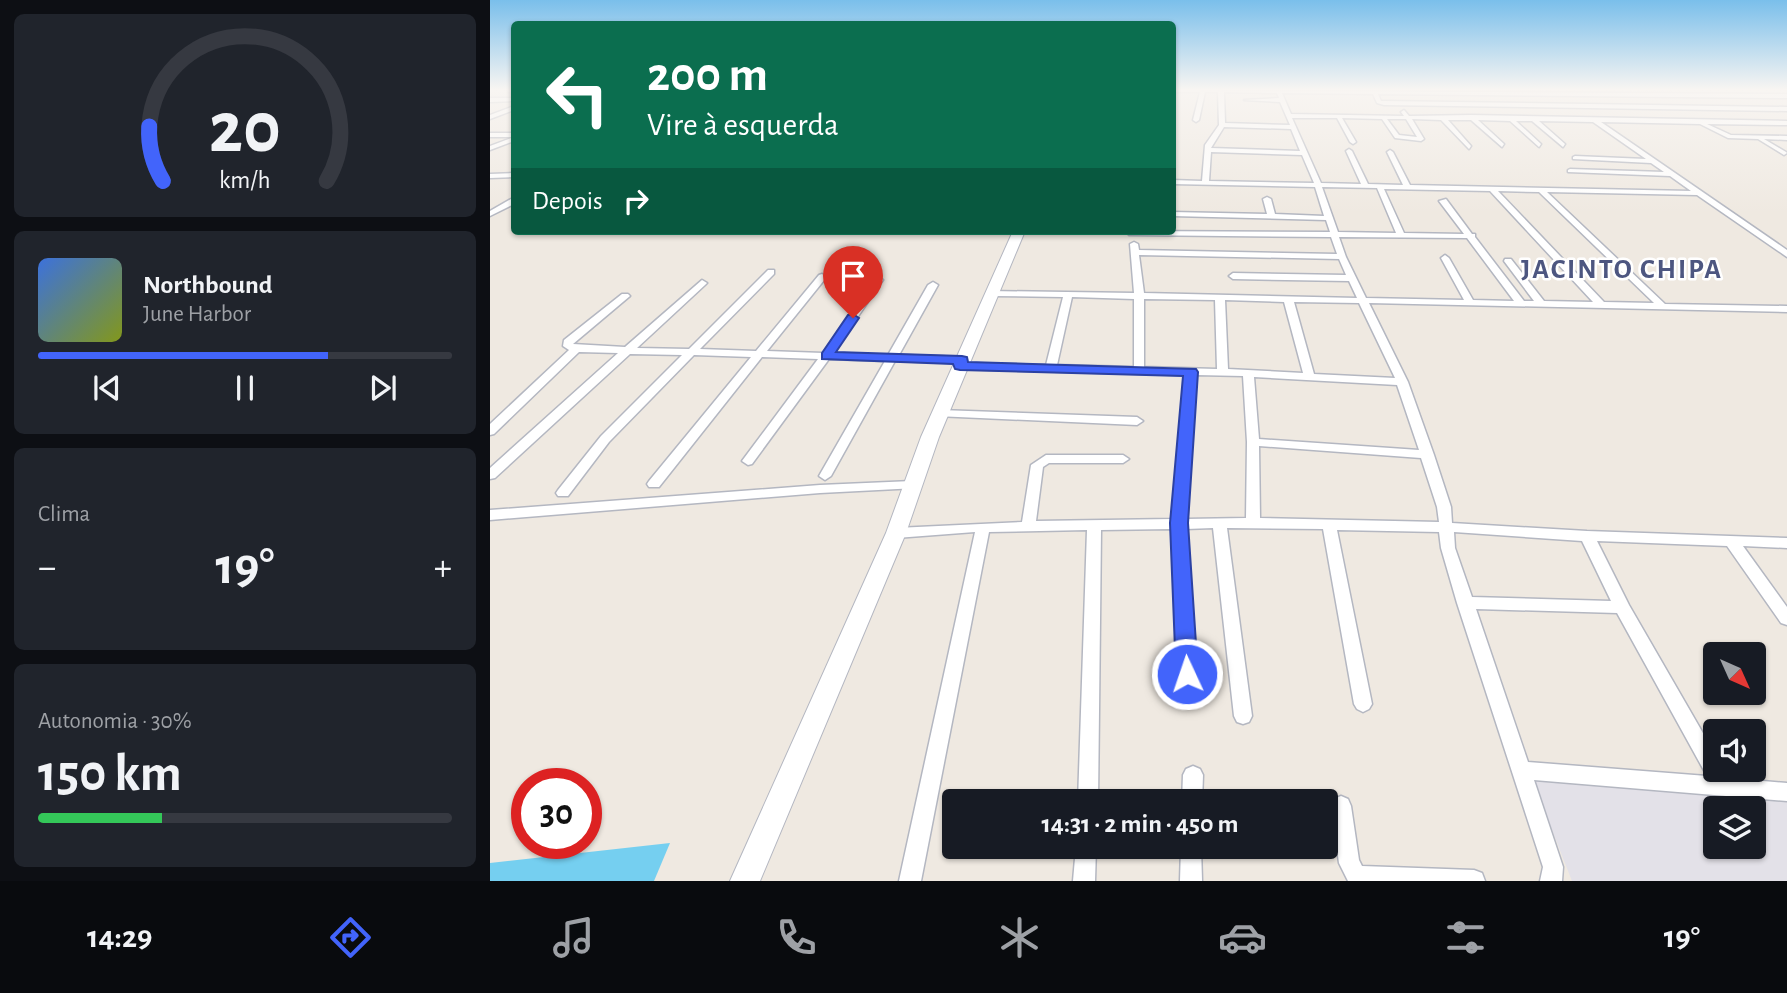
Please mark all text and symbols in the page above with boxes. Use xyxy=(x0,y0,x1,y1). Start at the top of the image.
icon: left xyxy=(532,49,623,140)
text: 200 m xyxy=(647,51,768,100)
text: 20 xyxy=(209,94,281,167)
text: Vire à esquerda xyxy=(647,109,839,141)
text: km/h xyxy=(219,168,271,193)
icon: right xyxy=(617,182,655,220)
text: Depois xyxy=(532,188,603,214)
pin xyxy=(823,246,883,318)
district label: JACINTO CHIPA xyxy=(1521,256,1723,284)
icon: arrive xyxy=(834,257,872,295)
text: Northbound xyxy=(143,272,272,298)
text: June Harbor xyxy=(143,303,251,326)
icon: previous xyxy=(88,369,126,407)
icon: pause xyxy=(226,369,264,407)
icon: next xyxy=(364,369,402,407)
text: Clima xyxy=(38,503,90,526)
text: 19° xyxy=(215,541,275,593)
text: − xyxy=(38,549,56,587)
text: + xyxy=(434,549,452,587)
position arrow xyxy=(1150,637,1224,711)
north arrow xyxy=(1703,642,1766,705)
map controls xyxy=(1703,642,1766,859)
text: Autonomia · 30% xyxy=(38,710,192,733)
button: sound xyxy=(1703,719,1766,782)
text: 150 km xyxy=(38,748,182,800)
speed limit sign: 30 xyxy=(511,768,602,859)
button: layers xyxy=(1703,796,1766,859)
text: 14:31 · 2 min · 450 m xyxy=(1041,811,1239,837)
icon: directions xyxy=(326,913,375,962)
icon: music xyxy=(549,913,598,962)
icon: phone xyxy=(772,913,821,962)
icon: climate xyxy=(995,913,1044,962)
icon: car xyxy=(1218,913,1267,962)
icon: filters xyxy=(1441,913,1490,962)
text: 14:29 xyxy=(87,921,152,953)
text: 19° xyxy=(1664,921,1700,953)

